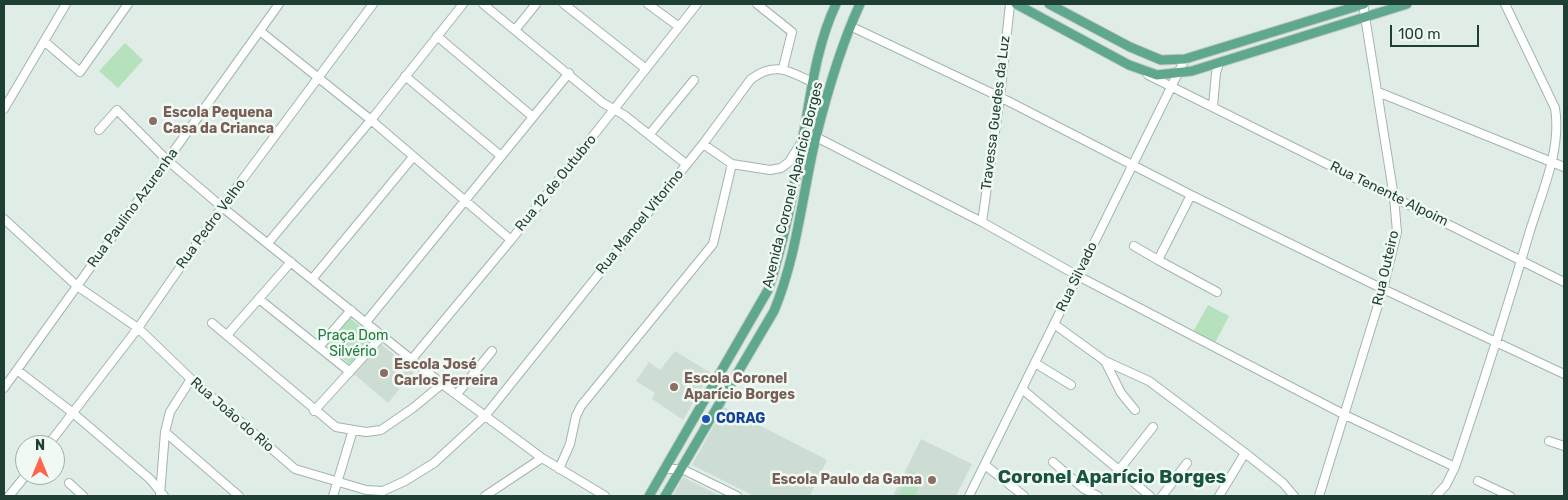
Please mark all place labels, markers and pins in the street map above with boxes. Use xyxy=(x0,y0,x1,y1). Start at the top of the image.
place label: Escola Pequena Casa da Crianca xyxy=(163,105,274,138)
marker: Escola Pequena Casa da Crianca xyxy=(147,115,159,127)
place label: Escola José Carlos Ferreira xyxy=(394,357,498,390)
marker: Escola José Carlos Ferreira xyxy=(378,367,390,379)
place label: Escola Coronel Aparício Borges xyxy=(684,371,795,404)
marker: Escola Coronel Aparício Borges xyxy=(668,381,680,393)
place label: CORAG xyxy=(716,411,765,427)
marker: CORAG xyxy=(700,413,712,425)
place label: Escola Paulo da Gama xyxy=(772,472,922,488)
marker: Escola Paulo da Gama xyxy=(926,474,938,486)

